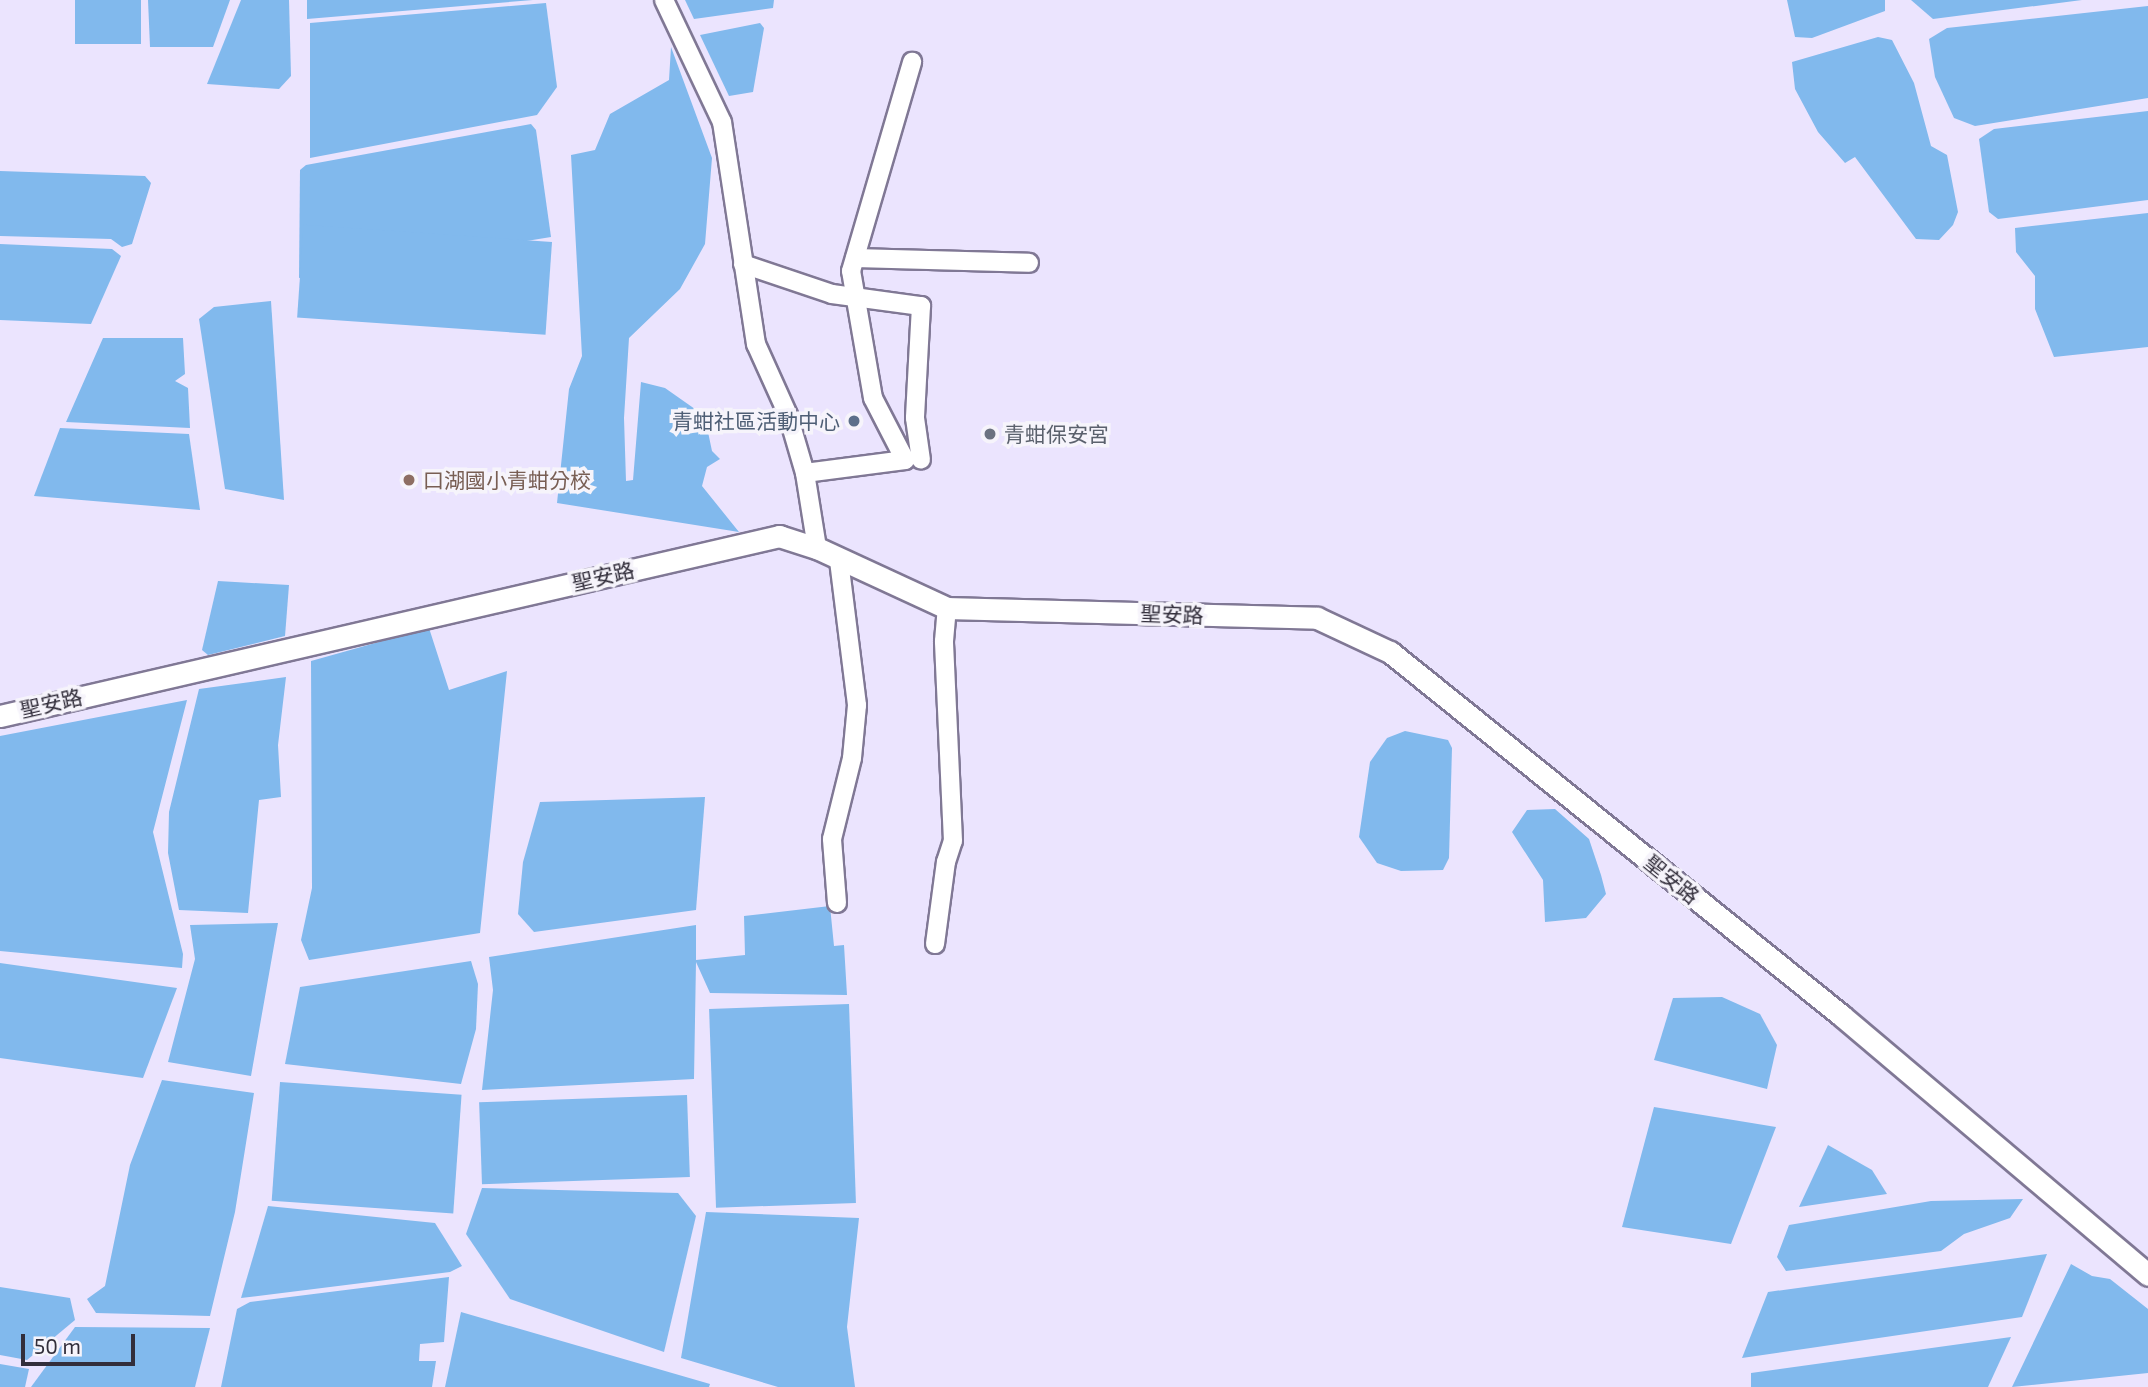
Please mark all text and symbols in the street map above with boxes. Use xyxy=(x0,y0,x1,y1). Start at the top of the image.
place label: 青蚶社區活動中心 xyxy=(672,408,840,434)
marker: 青蚶社區活動中心 xyxy=(846,413,862,429)
place label: 青蚶保安宮 xyxy=(1004,421,1109,447)
marker: 青蚶保安宮 xyxy=(982,426,998,442)
place label: 口湖國小青蚶分校 xyxy=(423,467,591,493)
marker: 口湖國小青蚶分校 xyxy=(401,472,417,488)
street label: 聖安路 xyxy=(569,557,637,595)
street label: 聖安路 xyxy=(1140,600,1204,628)
street label: 聖安路 xyxy=(17,684,85,722)
street label: 聖安路 xyxy=(1640,849,1704,909)
scale bar xyxy=(24,1320,138,1364)
text: 50 m xyxy=(34,1333,81,1358)

